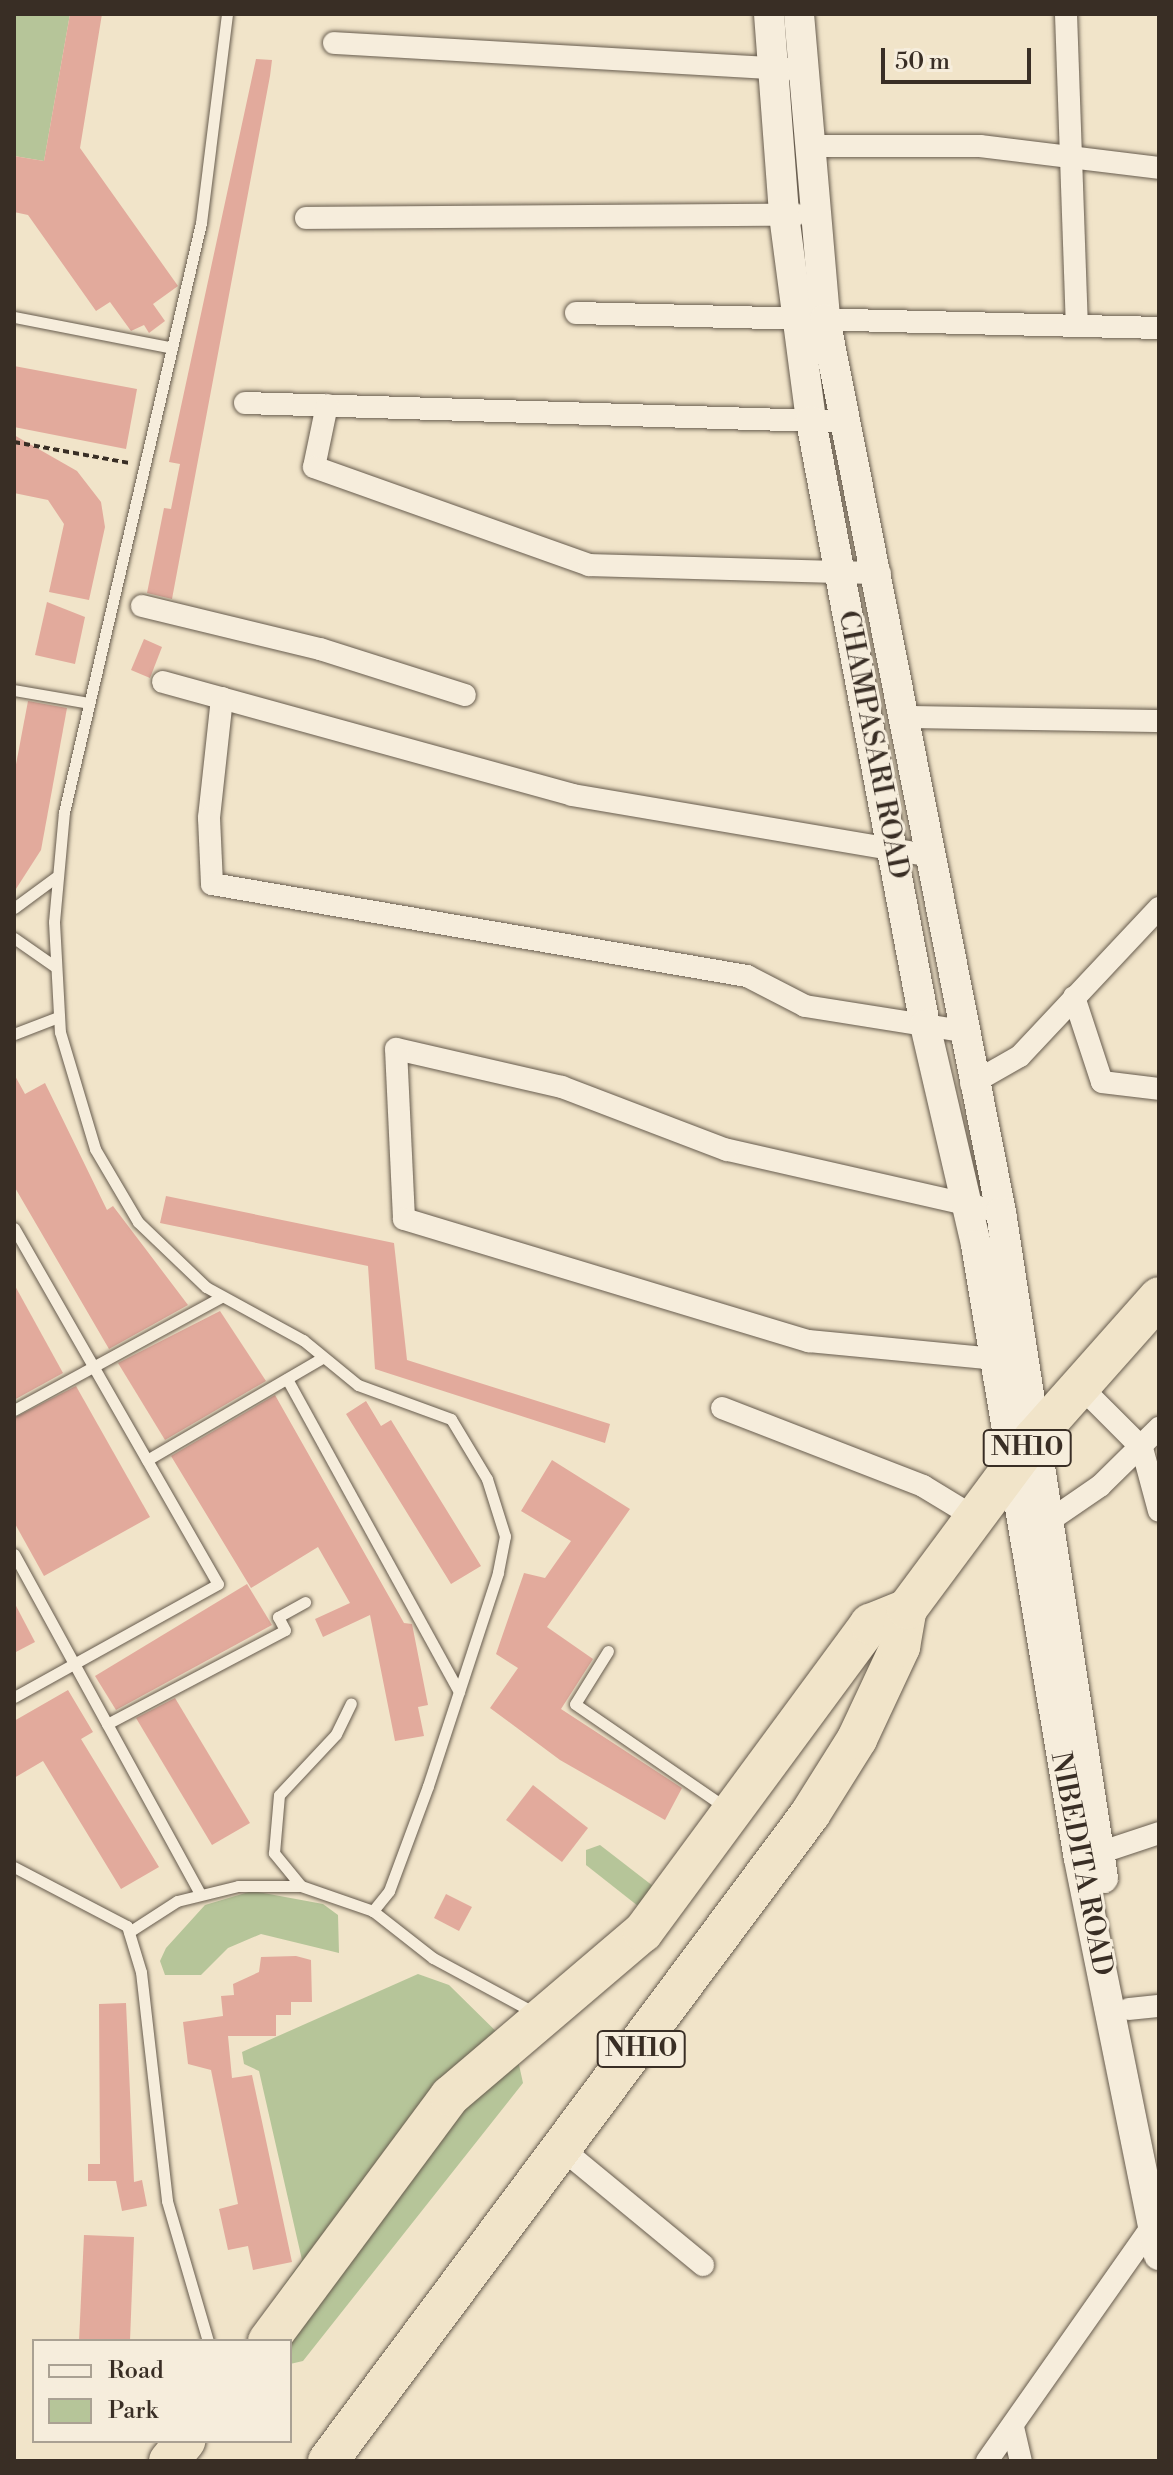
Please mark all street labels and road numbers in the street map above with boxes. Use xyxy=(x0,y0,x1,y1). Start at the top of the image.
street label: CHAMPASARI ROAD xyxy=(830,608,916,882)
road number: NH10 xyxy=(981,1426,1073,1470)
street label: NIBEDITA ROAD xyxy=(1043,1749,1119,1979)
road number: NH10 xyxy=(595,2027,687,2071)

